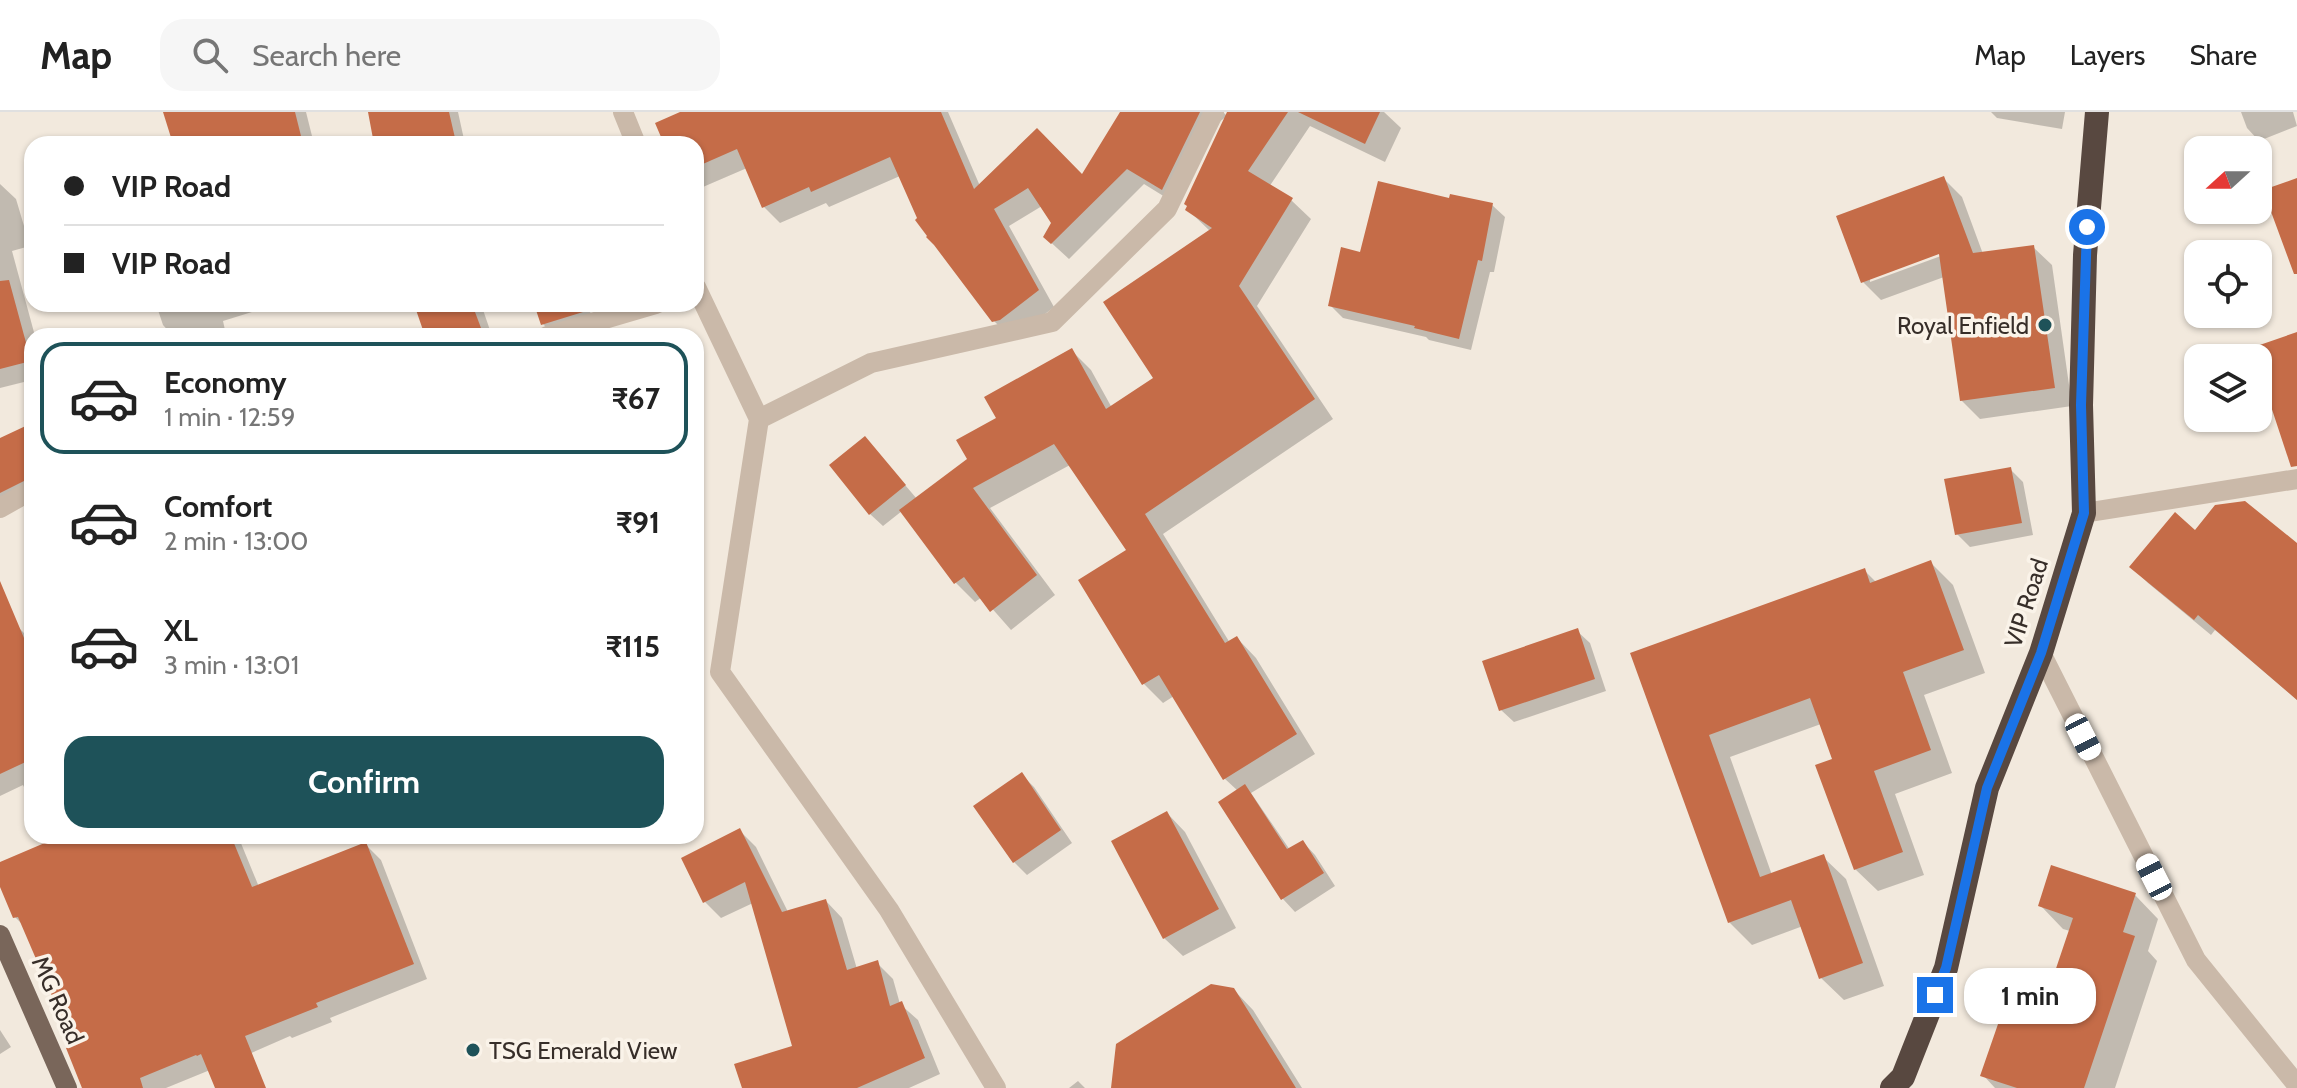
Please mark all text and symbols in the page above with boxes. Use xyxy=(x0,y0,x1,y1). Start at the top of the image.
search box xyxy=(160,19,720,91)
text: Map xyxy=(40,32,112,79)
icon: search xyxy=(188,33,232,77)
text: Search here xyxy=(252,37,401,74)
text: Map xyxy=(1974,38,2026,72)
text: Layers xyxy=(2070,38,2145,72)
text: Share xyxy=(2189,38,2257,72)
north arrow xyxy=(2184,136,2272,224)
map controls xyxy=(2184,136,2272,432)
text: VIP Road xyxy=(112,168,231,205)
route start xyxy=(2069,209,2105,245)
button: locate xyxy=(2184,240,2272,328)
text: VIP Road xyxy=(112,245,231,282)
place label: Royal Enfield xyxy=(1897,311,2029,340)
marker: Royal Enfield xyxy=(2036,316,2054,334)
button: layers xyxy=(2184,344,2272,432)
icon: car xyxy=(68,362,140,434)
text: Economy xyxy=(164,364,287,401)
text: ₹67 xyxy=(611,380,660,417)
text: 1 min · 12:59 xyxy=(164,401,295,433)
icon: car xyxy=(68,486,140,558)
text: Comfort xyxy=(164,488,272,525)
text: ₹91 xyxy=(616,504,660,541)
text: 2 min · 13:00 xyxy=(164,525,308,557)
street label: VIP Road xyxy=(1998,555,2054,651)
icon: car xyxy=(68,610,140,682)
text: XL xyxy=(164,612,198,649)
text: ₹115 xyxy=(605,628,660,665)
text: 3 min · 13:01 xyxy=(164,649,299,681)
car xyxy=(2061,710,2105,764)
button: Confirm xyxy=(64,736,664,828)
car xyxy=(2132,850,2176,904)
street label: MG Road xyxy=(26,952,90,1048)
callout: 1 min xyxy=(1963,967,2095,1023)
route end xyxy=(1917,977,1953,1013)
text: 1 min xyxy=(2001,980,2059,1012)
place label: TSG Emerald View xyxy=(489,1036,678,1065)
marker: TSG Emerald View xyxy=(464,1041,482,1059)

